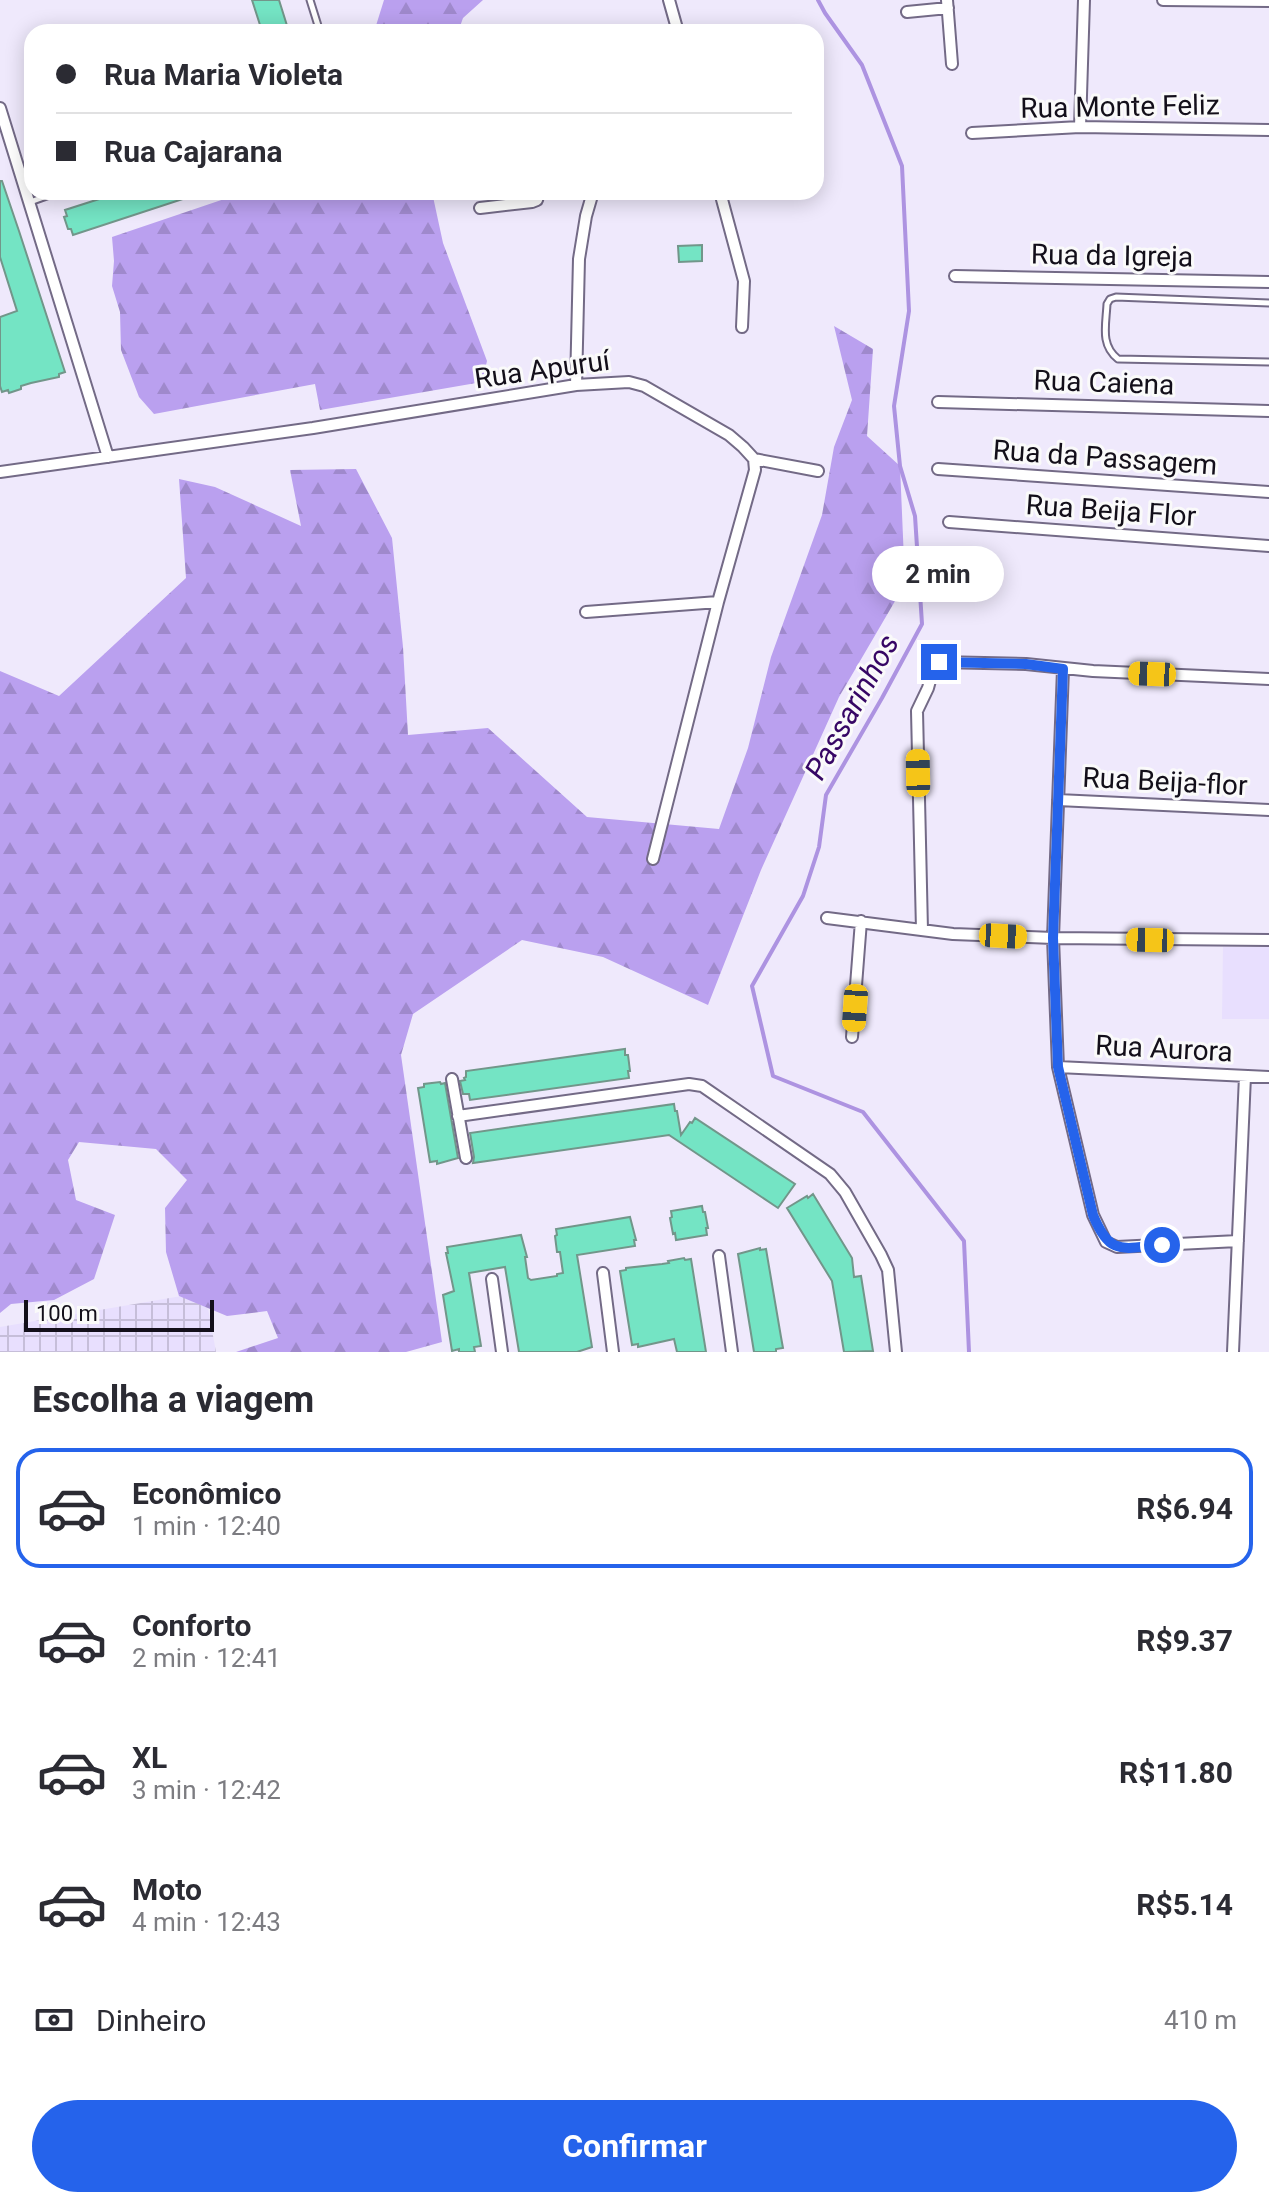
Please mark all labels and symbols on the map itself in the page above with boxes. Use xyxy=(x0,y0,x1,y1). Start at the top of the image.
street label: Rua Monte Feliz xyxy=(1020,88,1220,125)
street label: Rua da Igreja xyxy=(1031,238,1193,273)
street label: Rua Apuruí xyxy=(472,344,613,395)
street label: Rua Caiena xyxy=(1033,364,1175,401)
street label: Rua da Passagem xyxy=(992,433,1218,482)
street label: Rua Beija Flor xyxy=(1025,488,1198,533)
callout: 2 min xyxy=(873,546,1005,602)
water label: Passarinhos xyxy=(797,628,906,785)
route end xyxy=(921,644,957,680)
car xyxy=(1128,661,1176,687)
car xyxy=(906,749,930,797)
street label: Rua Beija-flor xyxy=(1082,761,1249,802)
car xyxy=(978,923,1028,949)
car xyxy=(1126,928,1174,952)
car xyxy=(841,983,869,1033)
street label: Rua Aurora xyxy=(1094,1028,1234,1069)
route start xyxy=(1144,1227,1180,1263)
scale bar xyxy=(24,1296,214,1332)

